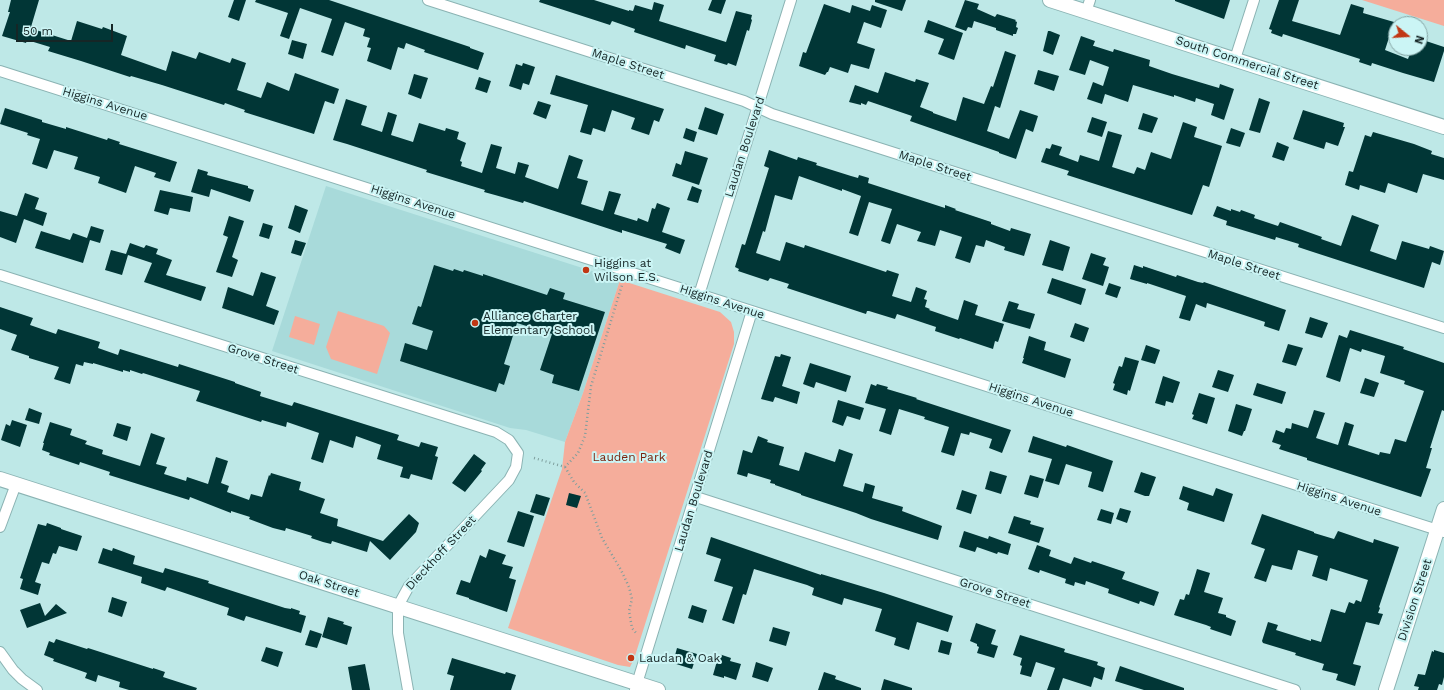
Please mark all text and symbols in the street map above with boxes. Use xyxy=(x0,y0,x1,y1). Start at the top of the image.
scale bar xyxy=(18,16,115,42)
north arrow xyxy=(1388,16,1428,56)
text: 50 m xyxy=(23,24,53,38)
street label: South Commercial Street xyxy=(1174,33,1320,93)
text: N xyxy=(1411,34,1426,45)
street label: Maple Street xyxy=(590,46,666,82)
street label: Higgins Avenue xyxy=(61,84,149,124)
street label: Laudan Boulevard xyxy=(722,95,768,199)
street label: Maple Street xyxy=(897,148,973,184)
street label: Higgins Avenue xyxy=(369,182,457,222)
street label: Maple Street xyxy=(1206,247,1282,283)
place label: Higgins at Wilson E.S. xyxy=(594,256,659,284)
marker: Higgins at Wilson E.S. xyxy=(581,265,591,275)
street label: Higgins Avenue xyxy=(678,282,766,322)
place label: Alliance Charter Elementary School xyxy=(483,309,594,337)
marker: Alliance Charter Elementary School xyxy=(470,318,480,328)
street label: Grove Street xyxy=(226,341,300,377)
street label: Higgins Avenue xyxy=(987,380,1075,420)
street label: Laudan Boulevard xyxy=(672,449,716,553)
park label: Lauden Park xyxy=(592,450,666,464)
street label: Higgins Avenue xyxy=(1295,479,1383,519)
street label: Dieckhoff Street xyxy=(403,513,479,593)
street label: Division Street xyxy=(1395,557,1435,643)
street label: Oak Street xyxy=(297,567,361,601)
street label: Grove Street xyxy=(958,575,1032,611)
place label: Laudan & Oak xyxy=(639,651,720,665)
marker: Laudan & Oak xyxy=(626,653,636,663)

